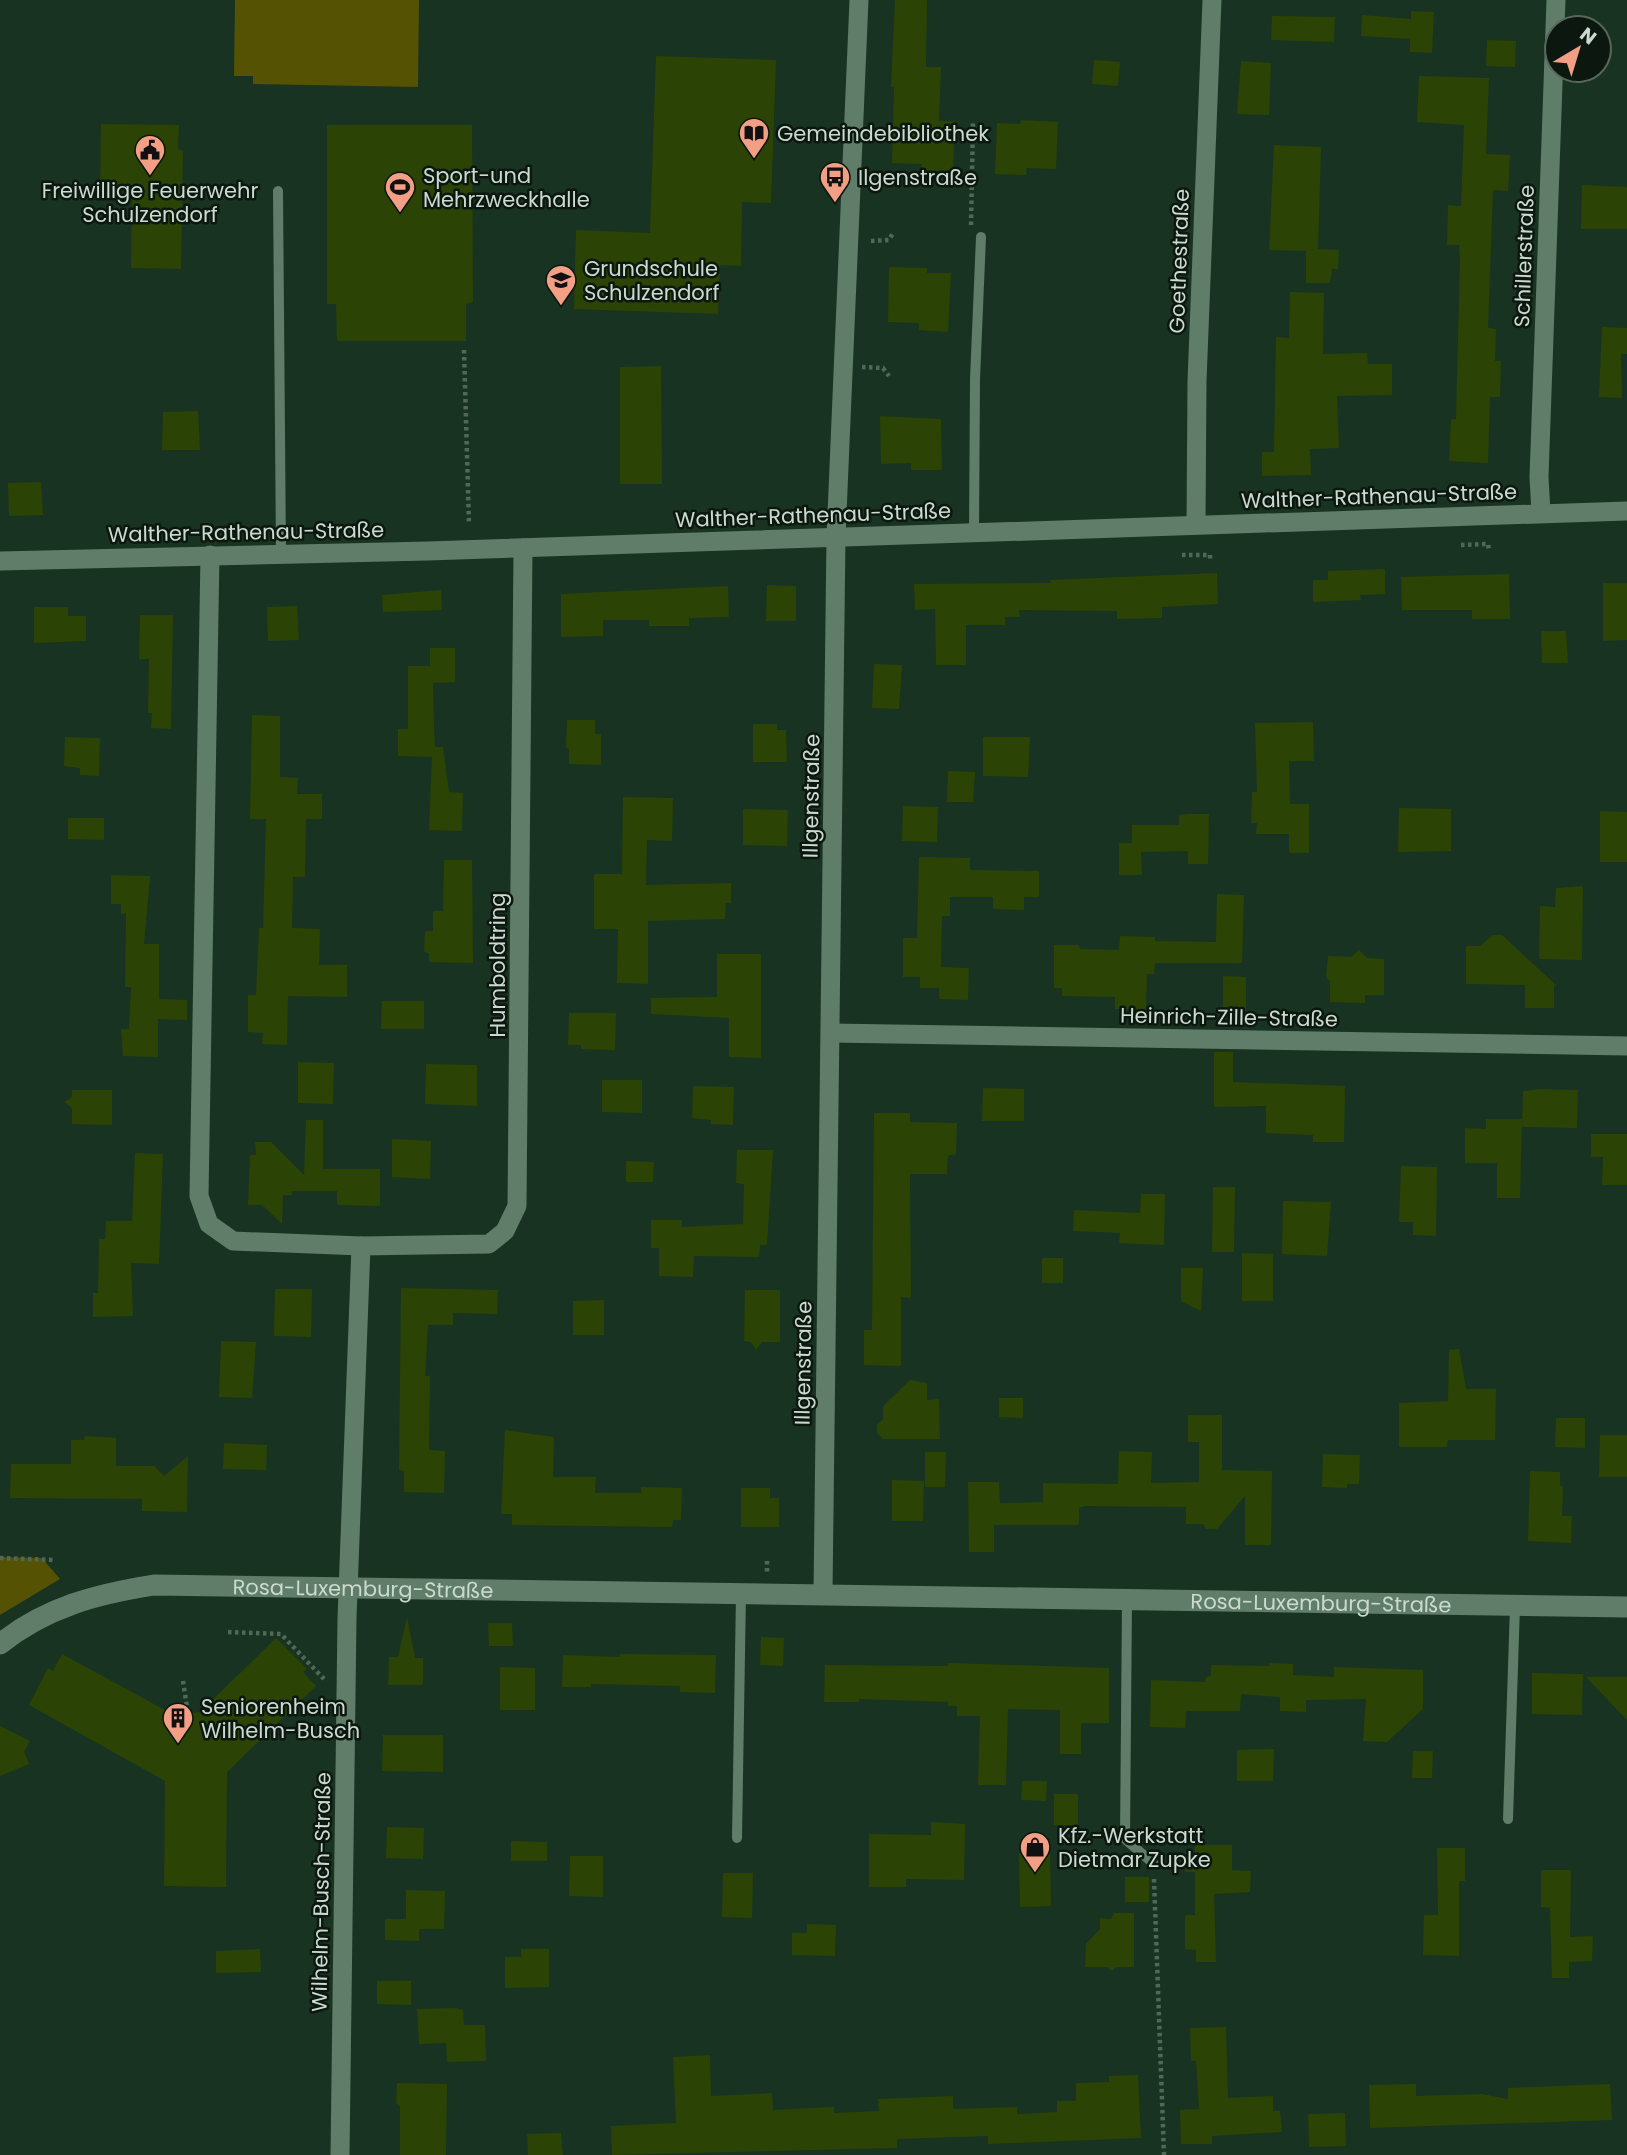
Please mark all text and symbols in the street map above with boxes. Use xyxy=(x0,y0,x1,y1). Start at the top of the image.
north arrow xyxy=(1543,14,1613,84)
text: N xyxy=(1574,21,1602,51)
library icon: Gemeindebibliothek xyxy=(737,116,771,160)
place label: Gemeindebibliothek xyxy=(777,119,989,148)
public building icon: Freiwillige Feuerwehr Schulzendorf xyxy=(133,133,167,177)
bus stop icon: Ilgenstraße xyxy=(818,160,852,204)
place label: Sport-und Mehrzweckhalle xyxy=(423,161,590,214)
place label: Ilgenstraße xyxy=(858,163,977,192)
sports icon: Sport-und Mehrzweckhalle xyxy=(383,170,417,214)
place label: Freiwillige Feuerwehr Schulzendorf xyxy=(42,176,259,229)
street label: Schillerstraße xyxy=(1507,184,1541,328)
street label: Goethestraße xyxy=(1162,188,1196,334)
place label: Grundschule Schulzendorf xyxy=(584,254,720,307)
school or university icon: Grundschule Schulzendorf xyxy=(544,263,578,307)
street label: Walther-Rathenau-Straße xyxy=(1240,477,1518,515)
street label: Walther-Rathenau-Straße xyxy=(674,496,952,534)
street label: Walther-Rathenau-Straße xyxy=(108,515,384,549)
street label: Illgenstraße xyxy=(795,734,827,858)
street label: Humboldtring xyxy=(483,893,512,1037)
street label: Heinrich-Zille-Straße xyxy=(1120,1001,1338,1033)
street label: Illgenstraße xyxy=(787,1301,819,1425)
street label: Rosa-Luxemburg-Straße xyxy=(232,1572,494,1605)
street label: Rosa-Luxemburg-Straße xyxy=(1190,1586,1452,1619)
place label: Seniorenheim Wilhelm-Busch xyxy=(201,1692,360,1745)
building icon: Seniorenheim Wilhelm-Busch xyxy=(161,1701,195,1745)
street label: Wilhelm-Busch-Straße xyxy=(304,1772,338,2012)
place label: Kfz.-Werkstatt Dietmar Zupke xyxy=(1058,1821,1211,1874)
shop icon: Kfz.-Werkstatt Dietmar Zupke xyxy=(1018,1830,1052,1874)

